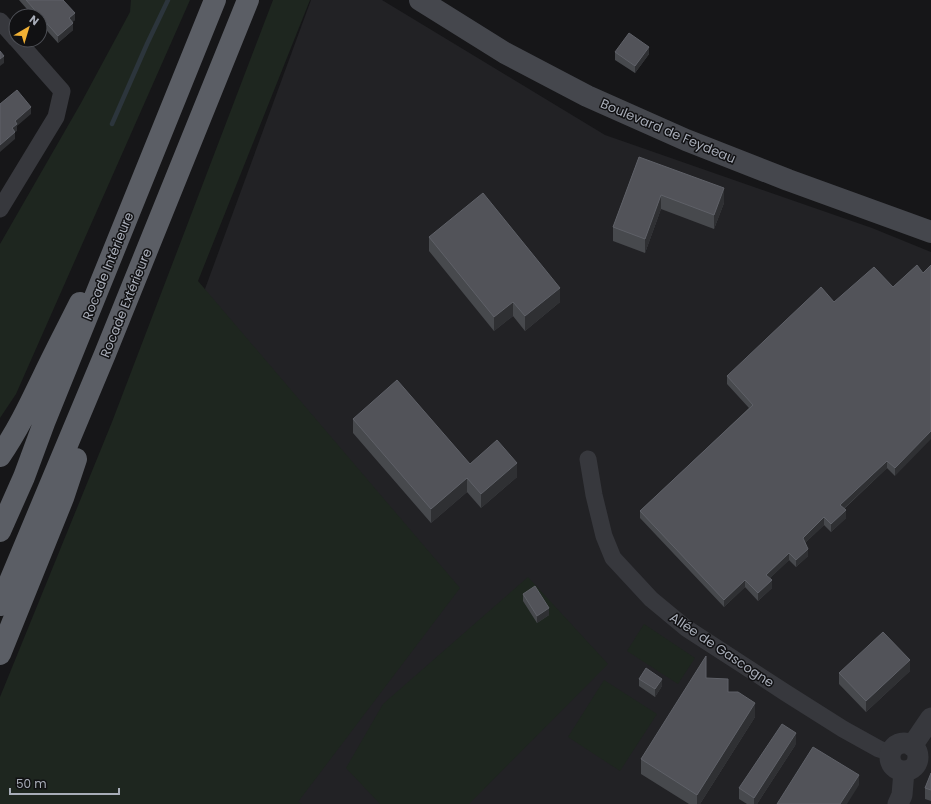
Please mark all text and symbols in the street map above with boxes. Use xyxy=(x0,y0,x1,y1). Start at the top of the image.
north arrow xyxy=(8,8,48,48)
text: N xyxy=(26,11,42,29)
street label: Boulevard de Feydeau xyxy=(597,94,739,168)
street label: Rocade Intérieure xyxy=(78,209,138,323)
street label: Rocade Extérieure xyxy=(95,246,157,360)
street label: Allée de Gascogne xyxy=(666,608,778,692)
scale bar xyxy=(10,770,119,796)
text: 50 m xyxy=(16,775,47,792)

